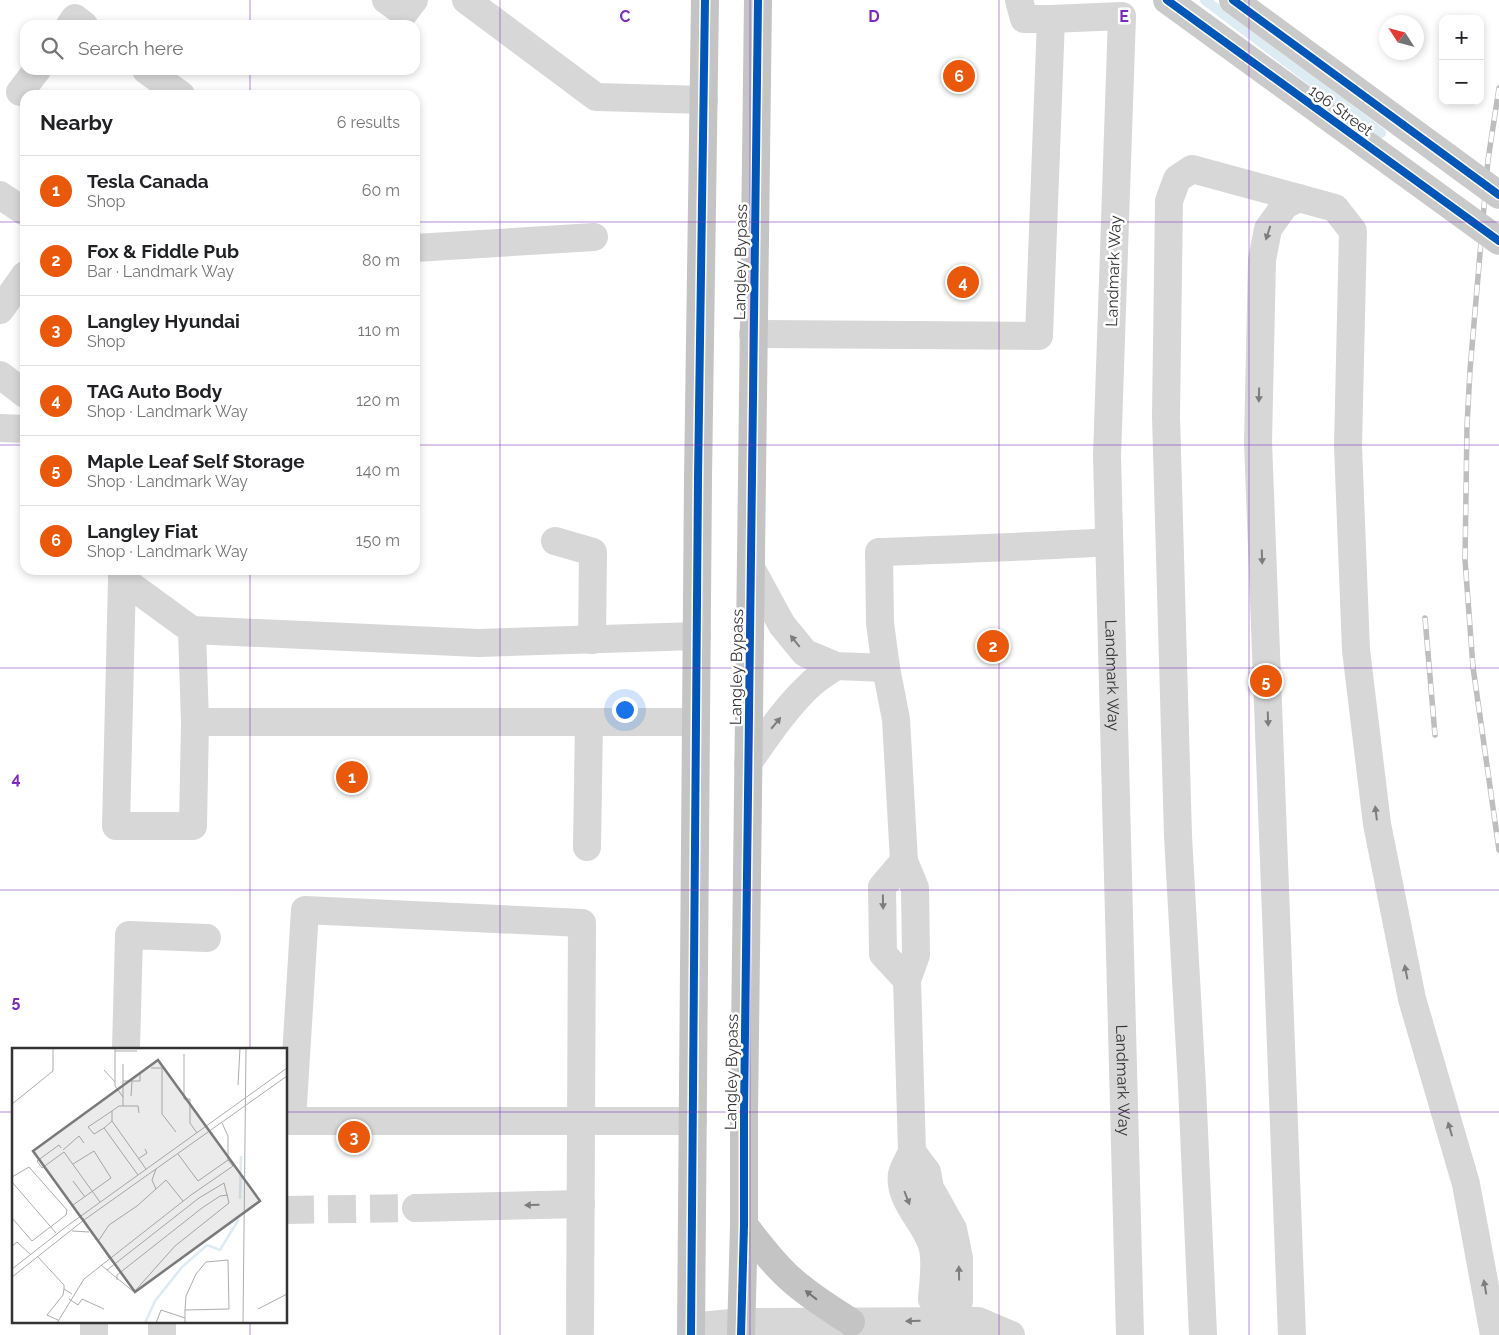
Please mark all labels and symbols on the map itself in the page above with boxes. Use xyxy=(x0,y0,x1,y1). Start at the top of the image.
text: C xyxy=(620,7,631,26)
text: D xyxy=(868,7,880,26)
text: E xyxy=(1119,7,1129,26)
north arrow xyxy=(1379,15,1424,60)
pin: 6 xyxy=(943,57,975,95)
street label: 196 Street xyxy=(1305,81,1377,140)
street label: Langley Bypass xyxy=(730,203,751,320)
street label: Landmark Way xyxy=(1102,215,1125,327)
one-way arrow xyxy=(1264,226,1272,241)
pin: 4 xyxy=(947,263,979,301)
one-way arrow xyxy=(1255,387,1263,403)
one-way arrow xyxy=(1259,549,1267,565)
street label: Langley Bypass xyxy=(726,608,747,725)
street label: Landmark Way xyxy=(1101,619,1123,732)
pin: 2 xyxy=(977,627,1009,665)
one-way arrow xyxy=(790,635,801,648)
pin: 5 xyxy=(1250,662,1282,700)
your location xyxy=(612,697,638,723)
one-way arrow xyxy=(1265,712,1273,728)
one-way arrow xyxy=(771,717,782,730)
pin: 1 xyxy=(336,758,368,796)
text: 4 xyxy=(11,769,21,788)
one-way arrow xyxy=(1372,804,1380,820)
one-way arrow xyxy=(879,895,887,911)
one-way arrow xyxy=(1402,964,1410,980)
text: 5 xyxy=(12,992,21,1011)
street label: Langley Bypass xyxy=(721,1013,742,1130)
street label: Landmark Way xyxy=(1112,1024,1134,1137)
inset map xyxy=(12,1048,288,1322)
pin: 3 xyxy=(338,1118,370,1156)
one-way arrow xyxy=(1445,1121,1453,1136)
one-way arrow xyxy=(903,1191,911,1206)
one-way arrow xyxy=(524,1201,540,1209)
one-way arrow xyxy=(955,1264,963,1280)
one-way arrow xyxy=(1480,1279,1488,1295)
one-way arrow xyxy=(804,1290,818,1300)
one-way arrow xyxy=(905,1317,921,1325)

